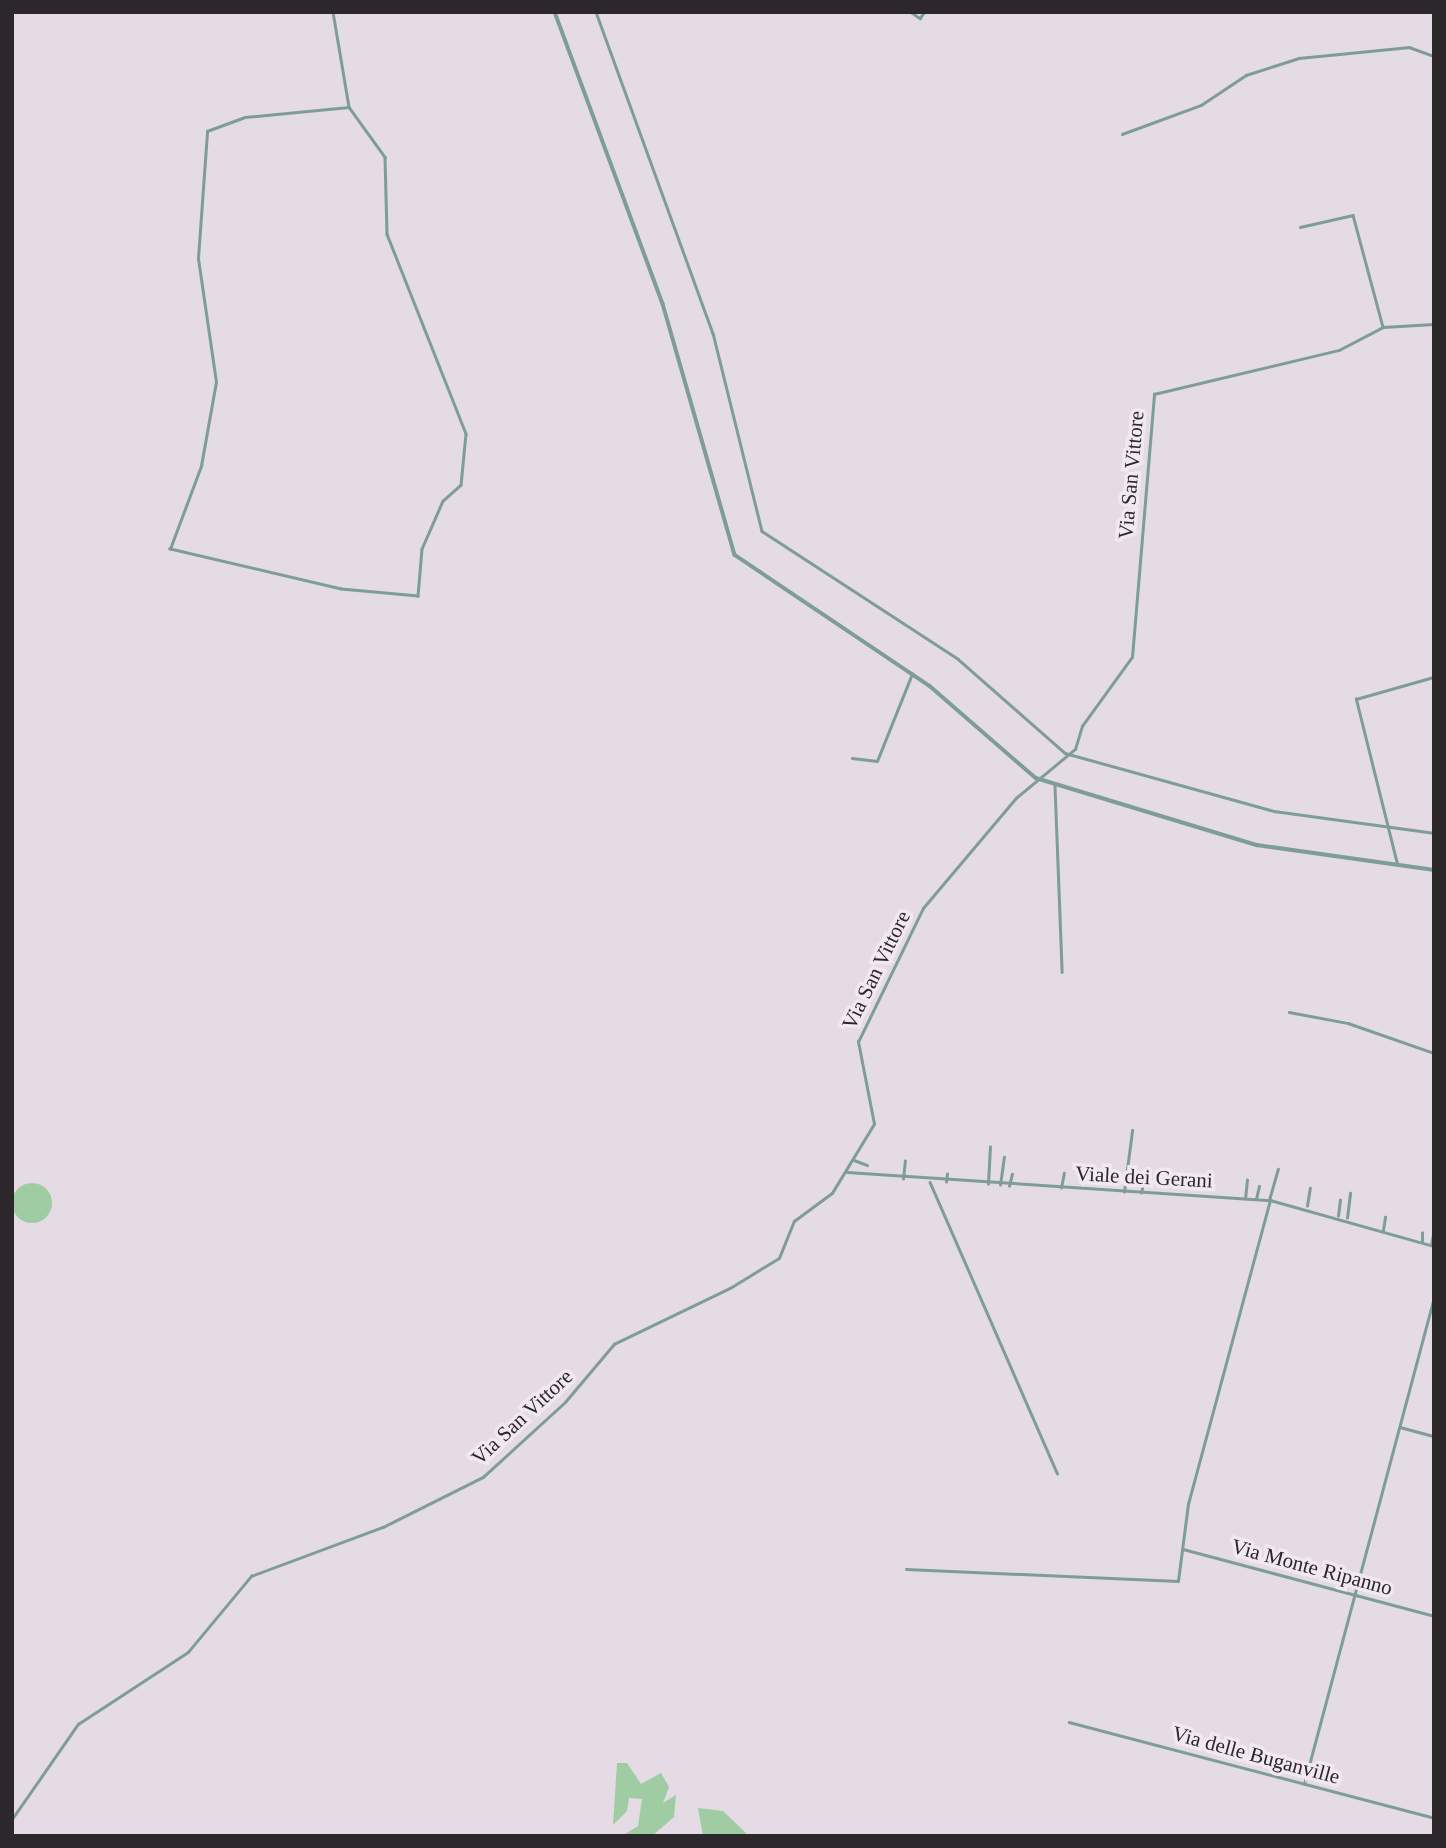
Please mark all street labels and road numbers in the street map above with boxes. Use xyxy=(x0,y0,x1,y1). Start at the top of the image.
street label: Via San Vittore xyxy=(1113,410,1149,540)
street label: Via San Vittore xyxy=(836,906,916,1034)
street label: Viale dei Gerani xyxy=(1075,1161,1213,1193)
street label: Via San Vittore xyxy=(466,1364,578,1470)
street label: Via Monte Ripanno xyxy=(1229,1533,1395,1601)
street label: Via delle Buganville xyxy=(1169,1721,1343,1789)

